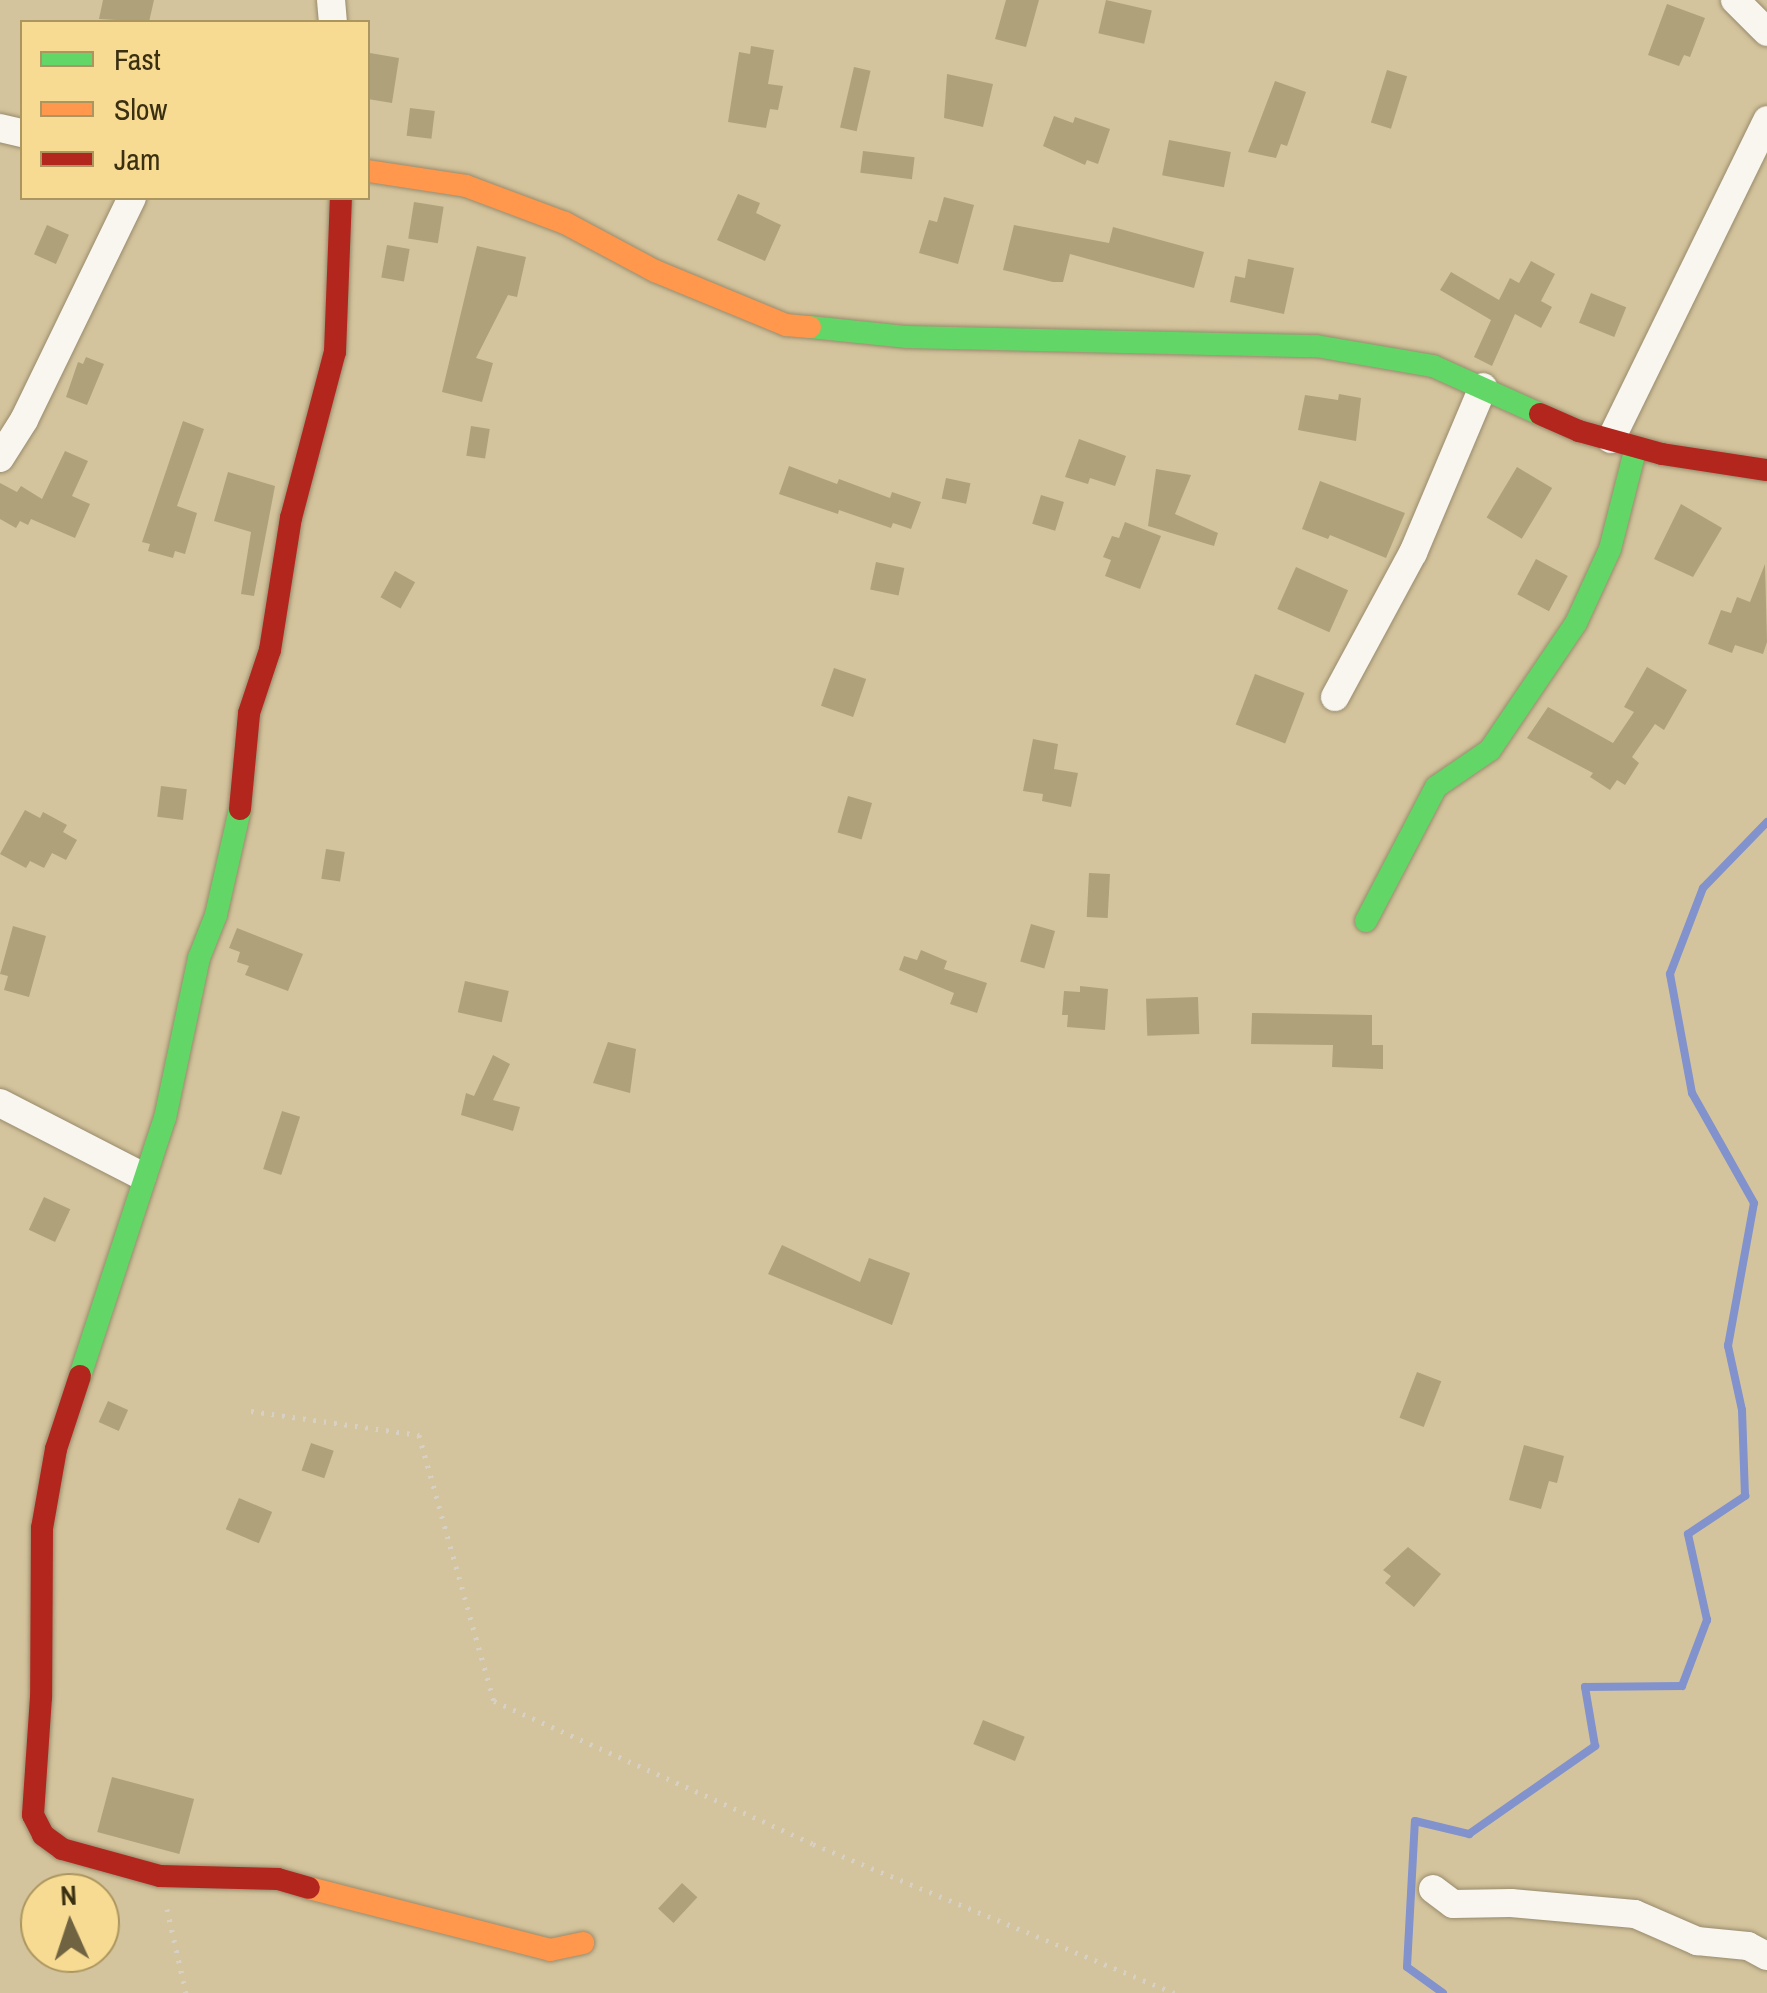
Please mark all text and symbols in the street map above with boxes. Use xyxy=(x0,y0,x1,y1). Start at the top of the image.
legend xyxy=(20,20,370,200)
text: Fast xyxy=(114,39,161,79)
text: Slow xyxy=(114,89,167,129)
text: Jam xyxy=(114,139,160,179)
north arrow xyxy=(20,1873,120,1973)
text: N xyxy=(59,1876,78,1914)

